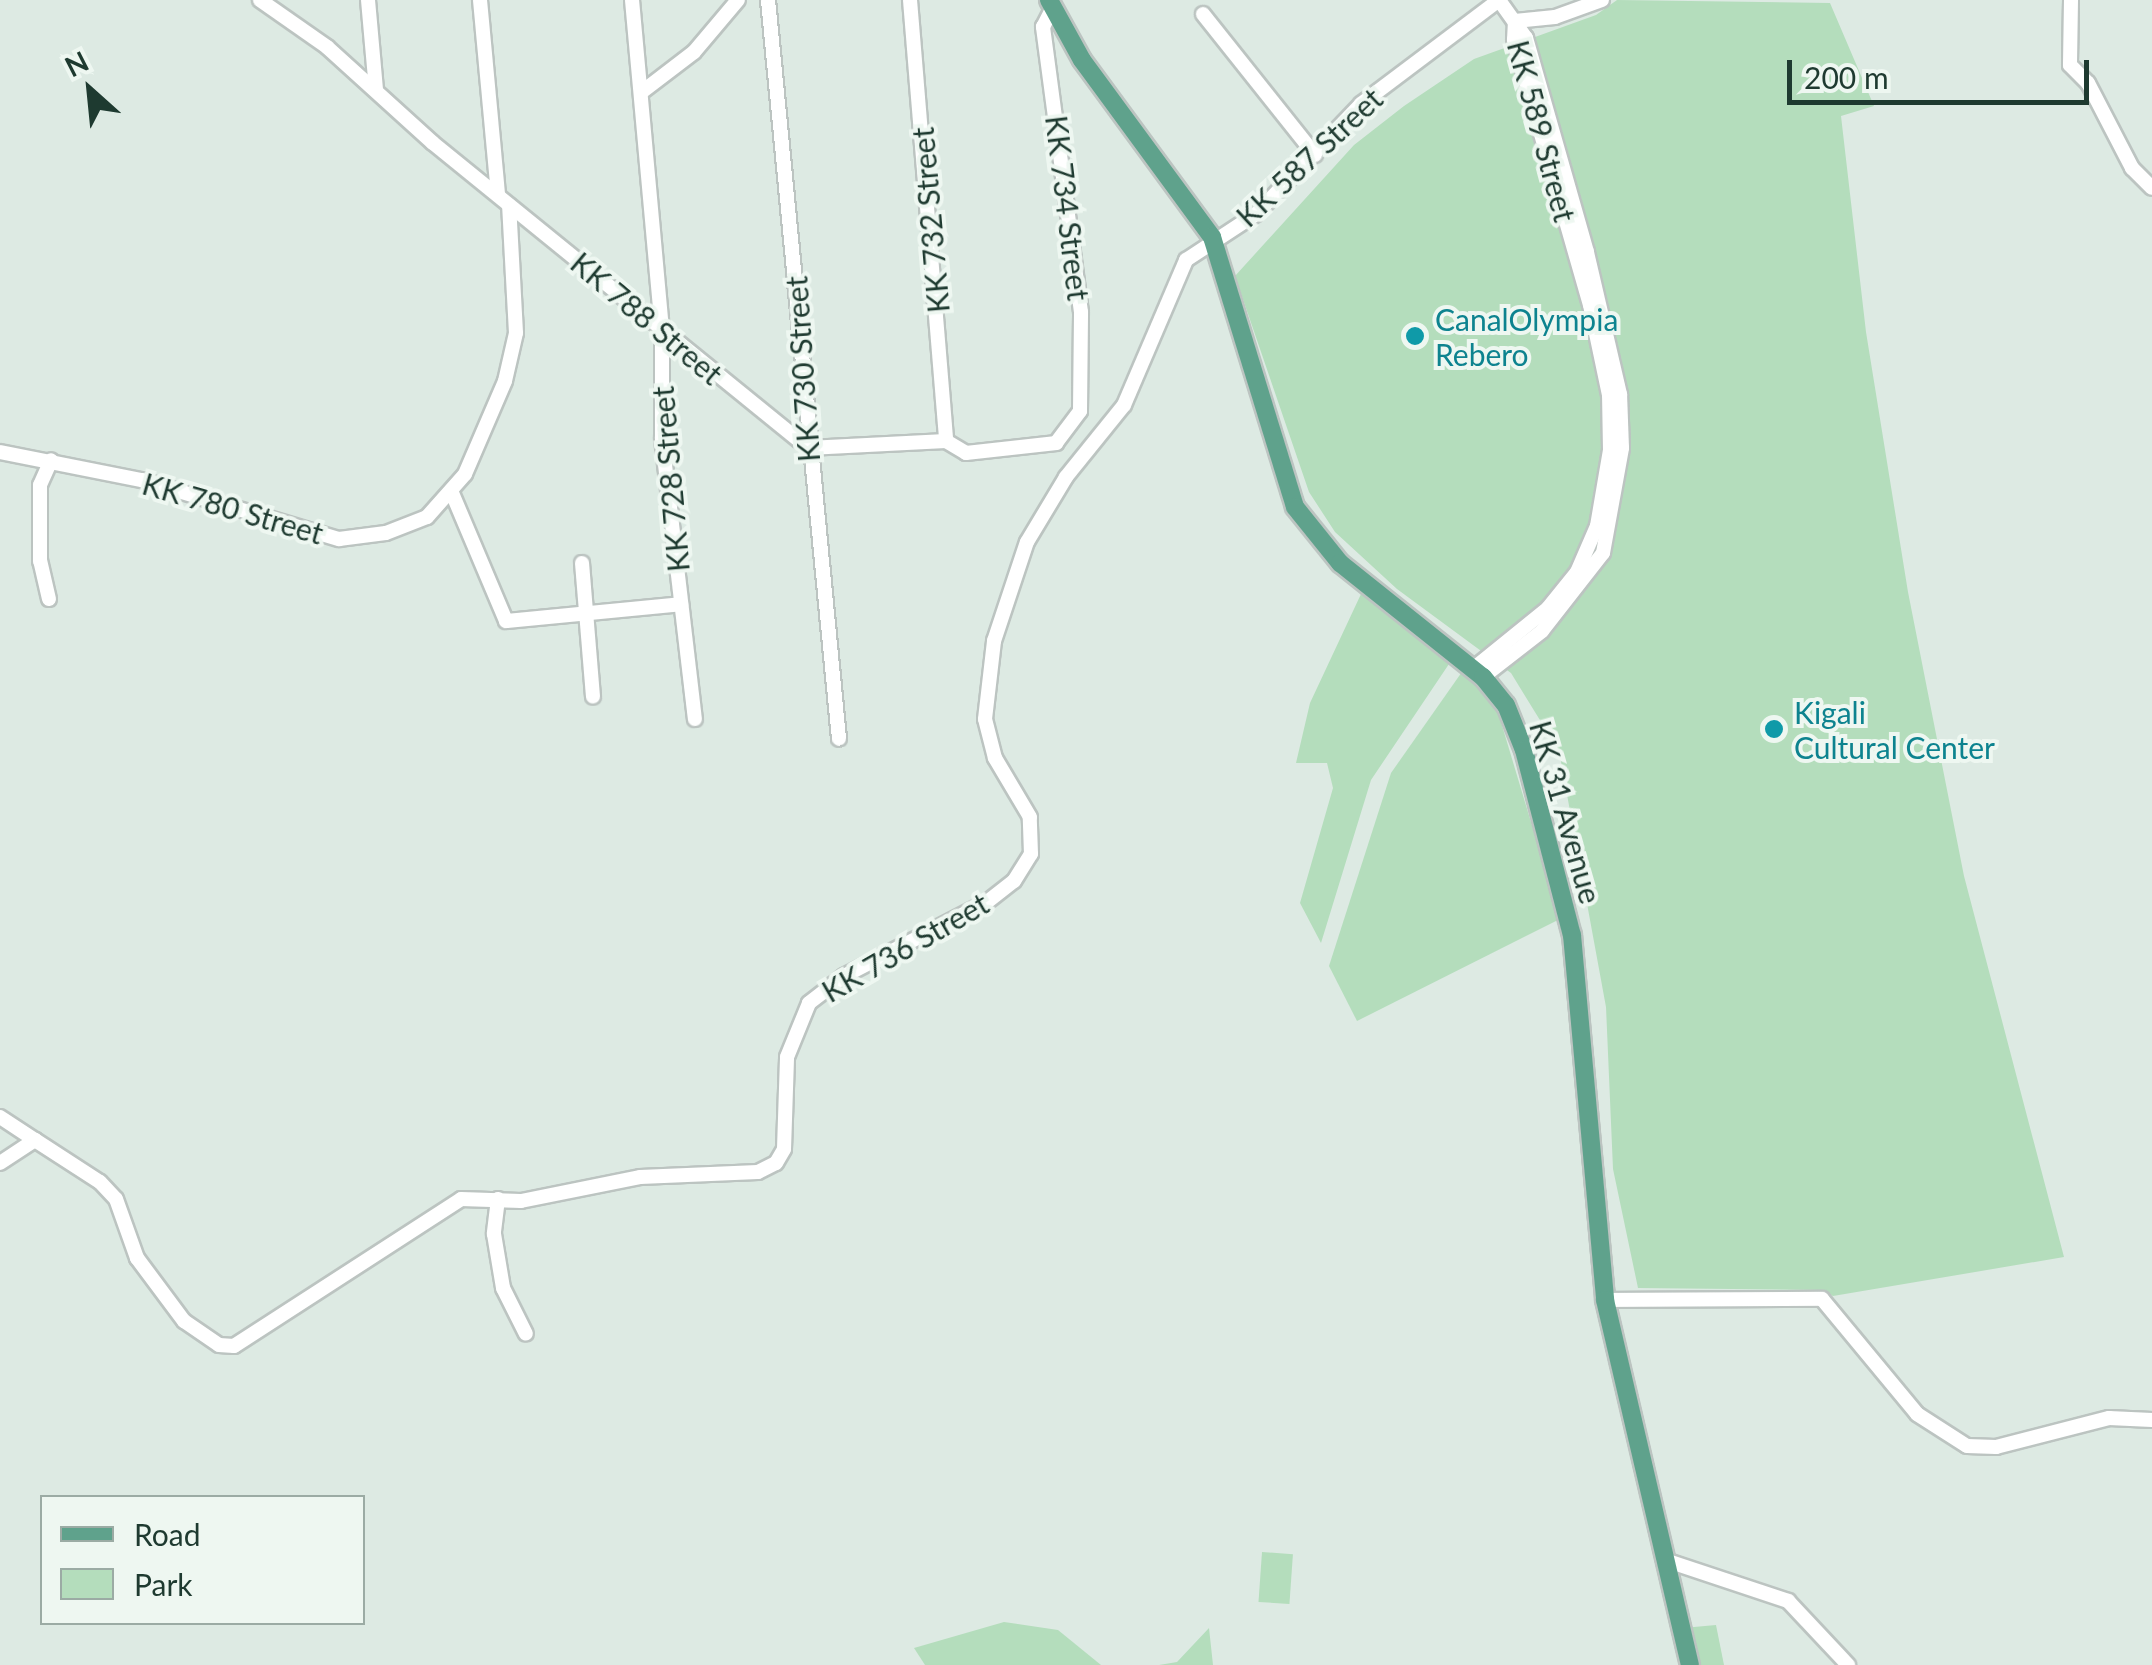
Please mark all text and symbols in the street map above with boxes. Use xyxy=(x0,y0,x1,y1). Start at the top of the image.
street label: KK 589 Street xyxy=(1501,36,1583,226)
north arrow xyxy=(40,40,140,140)
scale bar xyxy=(1792,40,2094,102)
text: N xyxy=(59,43,94,83)
text: 200 m xyxy=(1804,59,1889,95)
street label: KK 587 Street xyxy=(1229,80,1389,234)
street label: KK 734 Street xyxy=(1039,113,1097,303)
street label: KK 732 Street xyxy=(904,126,956,314)
street label: KK 788 Street xyxy=(564,244,730,392)
street label: KK 730 Street xyxy=(778,275,826,463)
place label: CanalOlympia Rebero xyxy=(1435,301,1618,372)
marker: CanalOlympia Rebero xyxy=(1404,325,1426,347)
street label: KK 728 Street xyxy=(644,385,696,573)
street label: KK 780 Street xyxy=(138,465,328,551)
place label: Kigali Cultural Center xyxy=(1794,694,1995,764)
street label: KK 31 Avenue xyxy=(1523,716,1609,908)
marker: Kigali Cultural Center xyxy=(1763,718,1785,740)
street label: KK 736 Street xyxy=(815,885,995,1009)
legend xyxy=(40,1495,365,1625)
text: Road xyxy=(134,1516,201,1552)
text: Park xyxy=(134,1566,193,1602)

